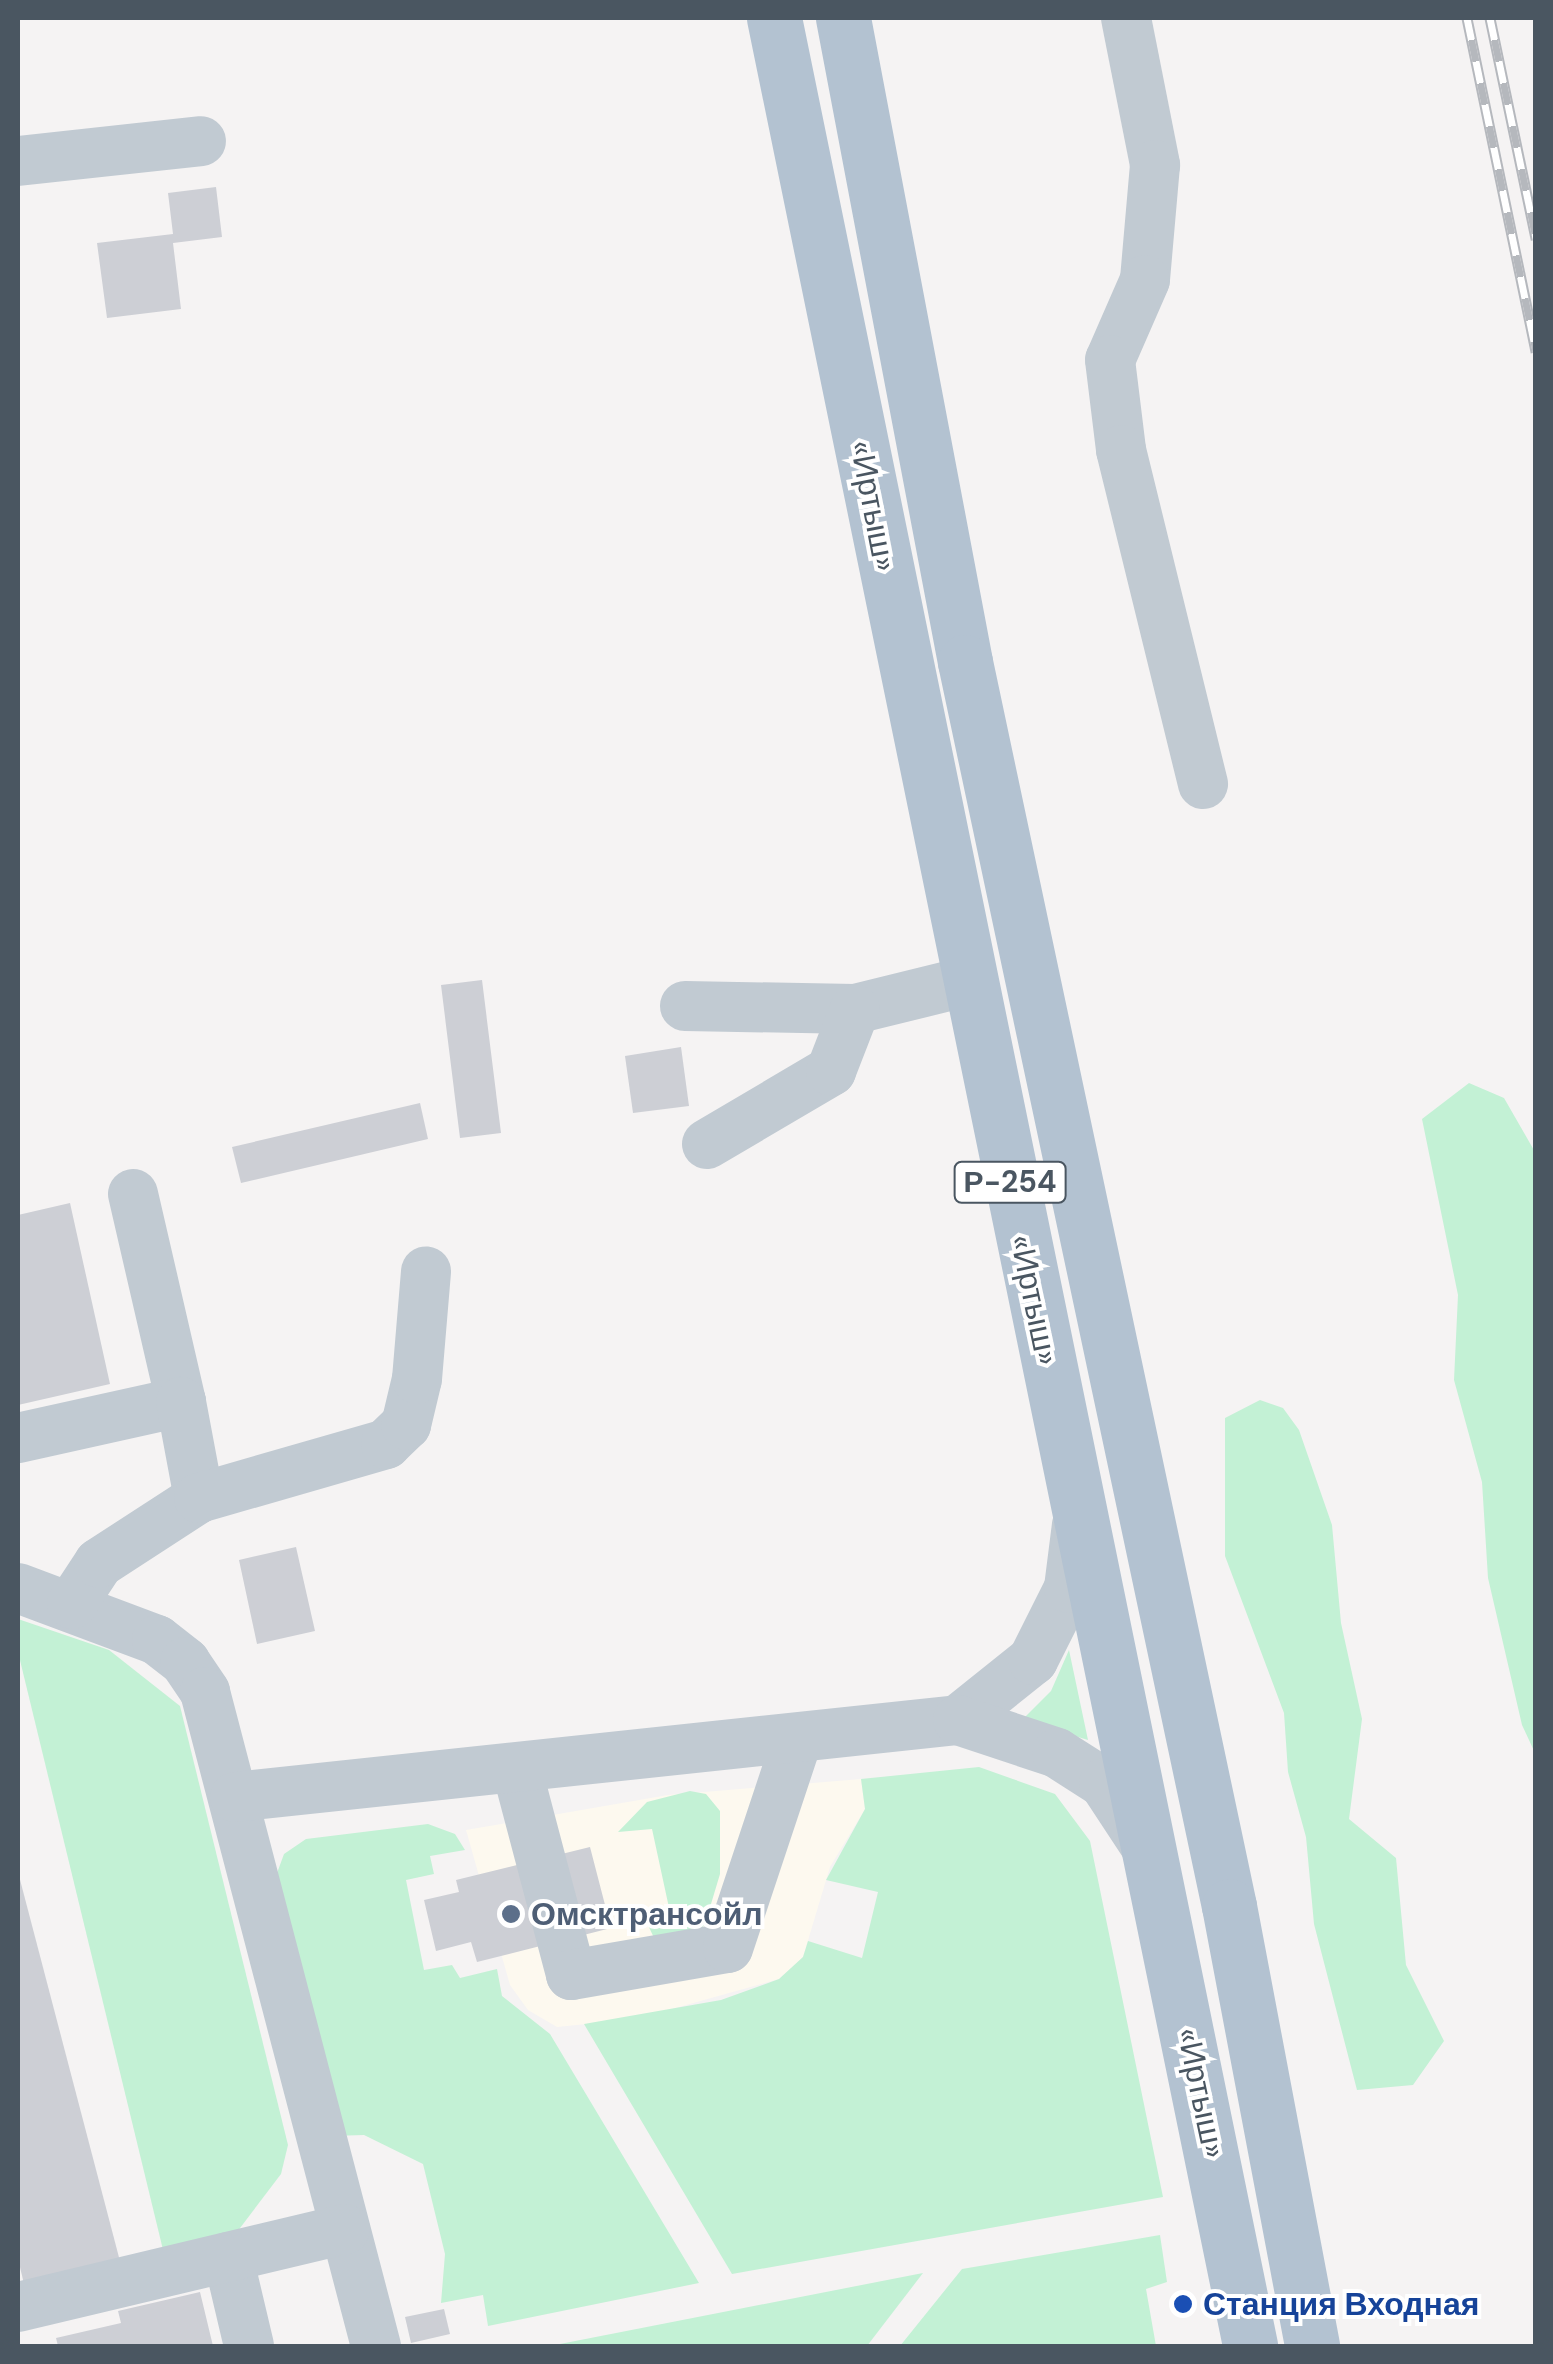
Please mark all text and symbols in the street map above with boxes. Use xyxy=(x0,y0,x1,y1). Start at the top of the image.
street label: «Иртыш» xyxy=(842,437,904,575)
road number: Р-254 xyxy=(952,1157,1068,1207)
street label: «Иртыш» xyxy=(1001,1231,1067,1369)
place label: Омсктрансойл xyxy=(531,1895,763,1933)
marker: Омсктрансойл xyxy=(500,1903,522,1925)
street label: «Иртыш» xyxy=(1168,2024,1234,2162)
place label: Станция Входная xyxy=(1203,2285,1479,2323)
marker: Станция Входная xyxy=(1172,2293,1194,2315)

